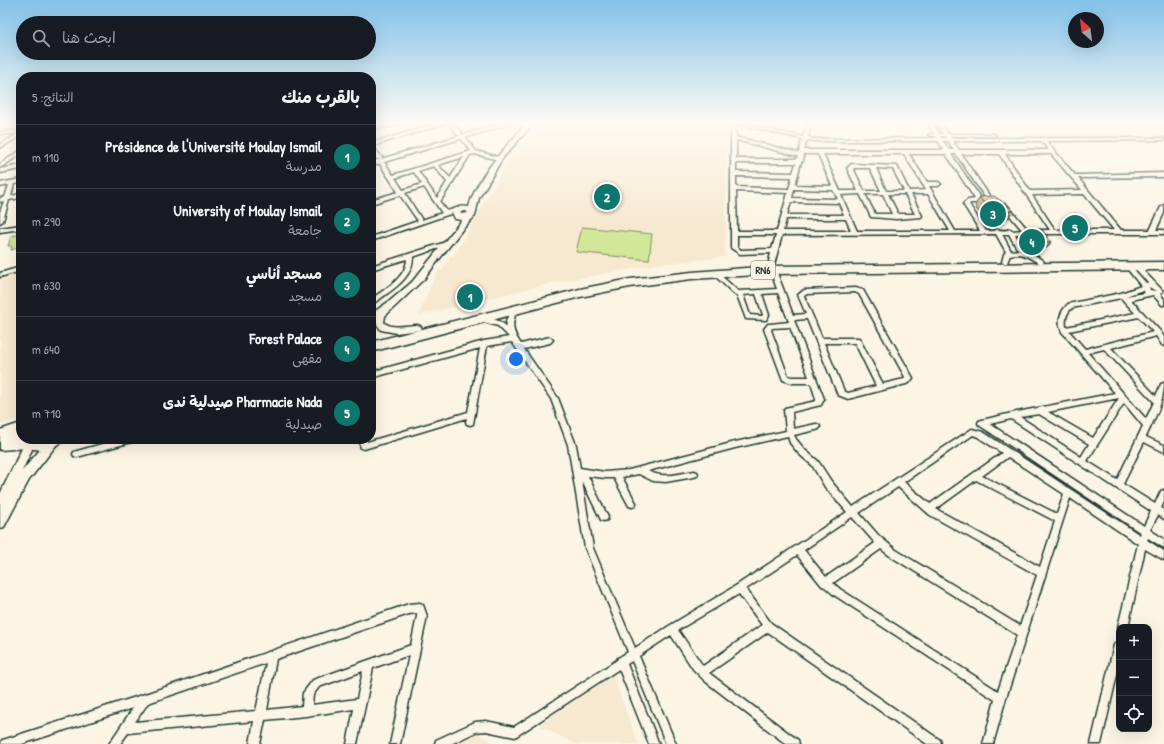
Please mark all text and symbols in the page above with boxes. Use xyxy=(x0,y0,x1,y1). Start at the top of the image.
north arrow xyxy=(1068,12,1104,48)
search box xyxy=(16,16,376,60)
icon: search xyxy=(30,27,52,49)
text: ابحث هنا xyxy=(62,27,116,48)
text: بالقرب منك xyxy=(282,85,360,108)
text: النتائج: 5 xyxy=(32,88,74,106)
text: Présidence de l'Université Moulay Ismail xyxy=(105,136,322,157)
text: 110 m xyxy=(32,148,59,166)
text: 1 xyxy=(345,148,349,166)
text: مدرسة xyxy=(286,157,322,175)
pin: 2 xyxy=(594,182,620,212)
pin: 3 xyxy=(980,199,1006,229)
text: University of Moulay Ismail xyxy=(174,200,322,221)
text: 290 m xyxy=(32,212,61,230)
text: 2 xyxy=(344,212,350,230)
pin: 5 xyxy=(1062,213,1088,243)
text: جامعة xyxy=(288,221,322,239)
pin: 4 xyxy=(1019,227,1045,257)
road number: RN6 xyxy=(751,261,775,279)
text: مسجد أناسي xyxy=(246,263,322,284)
text: 630 m xyxy=(32,276,61,294)
text: 3 xyxy=(344,276,350,294)
pin: 1 xyxy=(457,282,483,312)
text: مسجد xyxy=(289,287,322,305)
text: Forest Palace xyxy=(249,328,322,349)
text: 640 m xyxy=(32,340,60,358)
text: 4 xyxy=(345,340,349,358)
text: مقهى xyxy=(292,349,322,367)
your location xyxy=(506,349,526,369)
text: Pharmacie Nada صيدلية ندى xyxy=(163,391,322,412)
text: 710 m xyxy=(32,404,61,422)
text: 5 xyxy=(344,404,350,422)
text: صيدلية xyxy=(285,415,322,433)
map controls xyxy=(1116,624,1152,732)
button: + xyxy=(1116,624,1152,660)
button: − xyxy=(1116,660,1152,696)
button: locate xyxy=(1116,696,1152,732)

